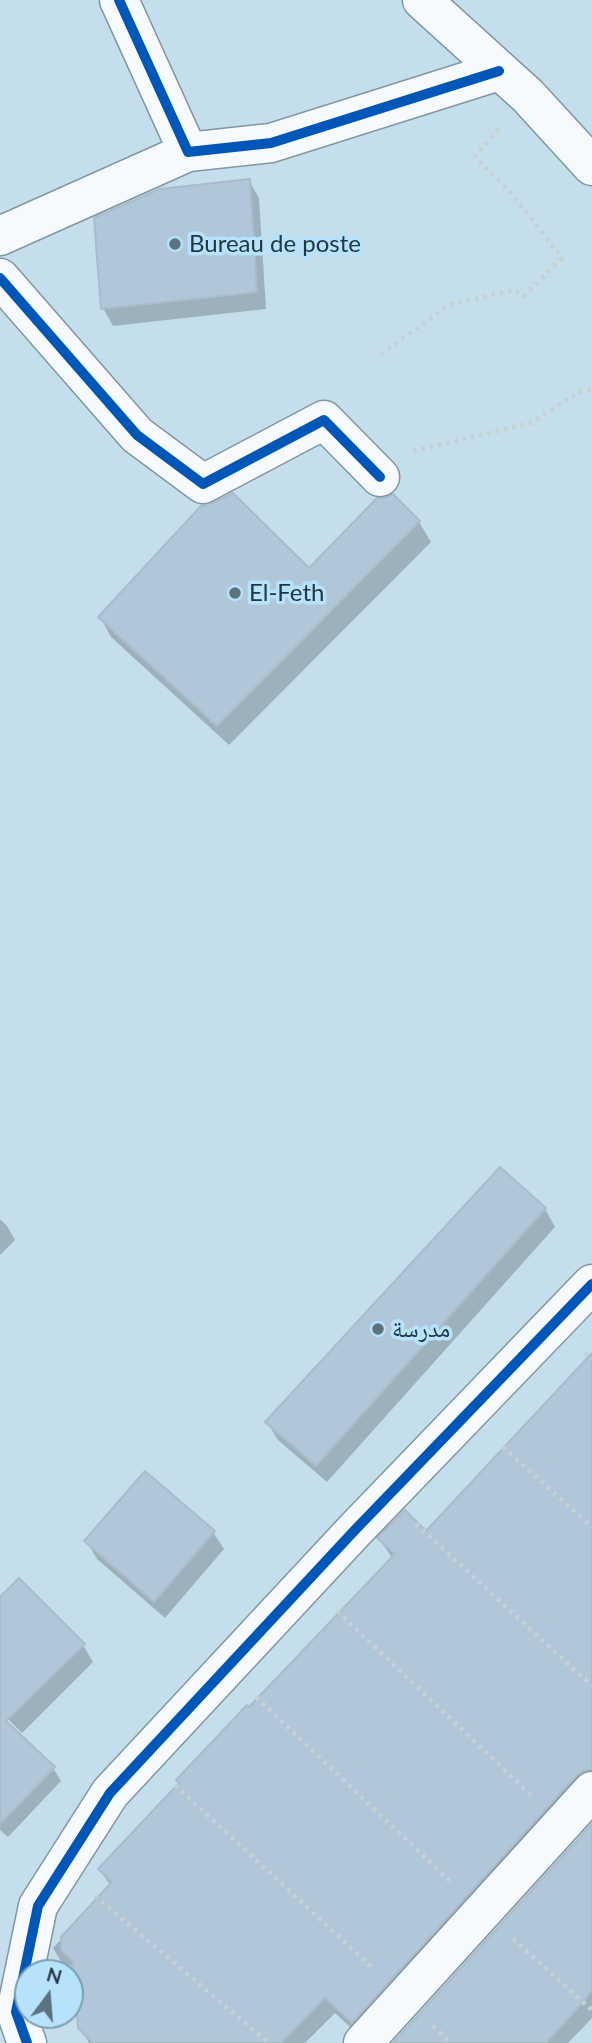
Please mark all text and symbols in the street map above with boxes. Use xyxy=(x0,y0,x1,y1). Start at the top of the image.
place label: Bureau de poste xyxy=(189,230,361,258)
marker: Bureau de poste xyxy=(167,236,183,252)
place label: El-Feth xyxy=(249,579,324,607)
marker: El-Feth xyxy=(227,585,243,601)
place label: مدرسة xyxy=(392,1315,450,1343)
marker: مدرسة xyxy=(370,1321,386,1337)
north arrow xyxy=(14,1959,84,2029)
text: N xyxy=(44,1962,65,1988)

